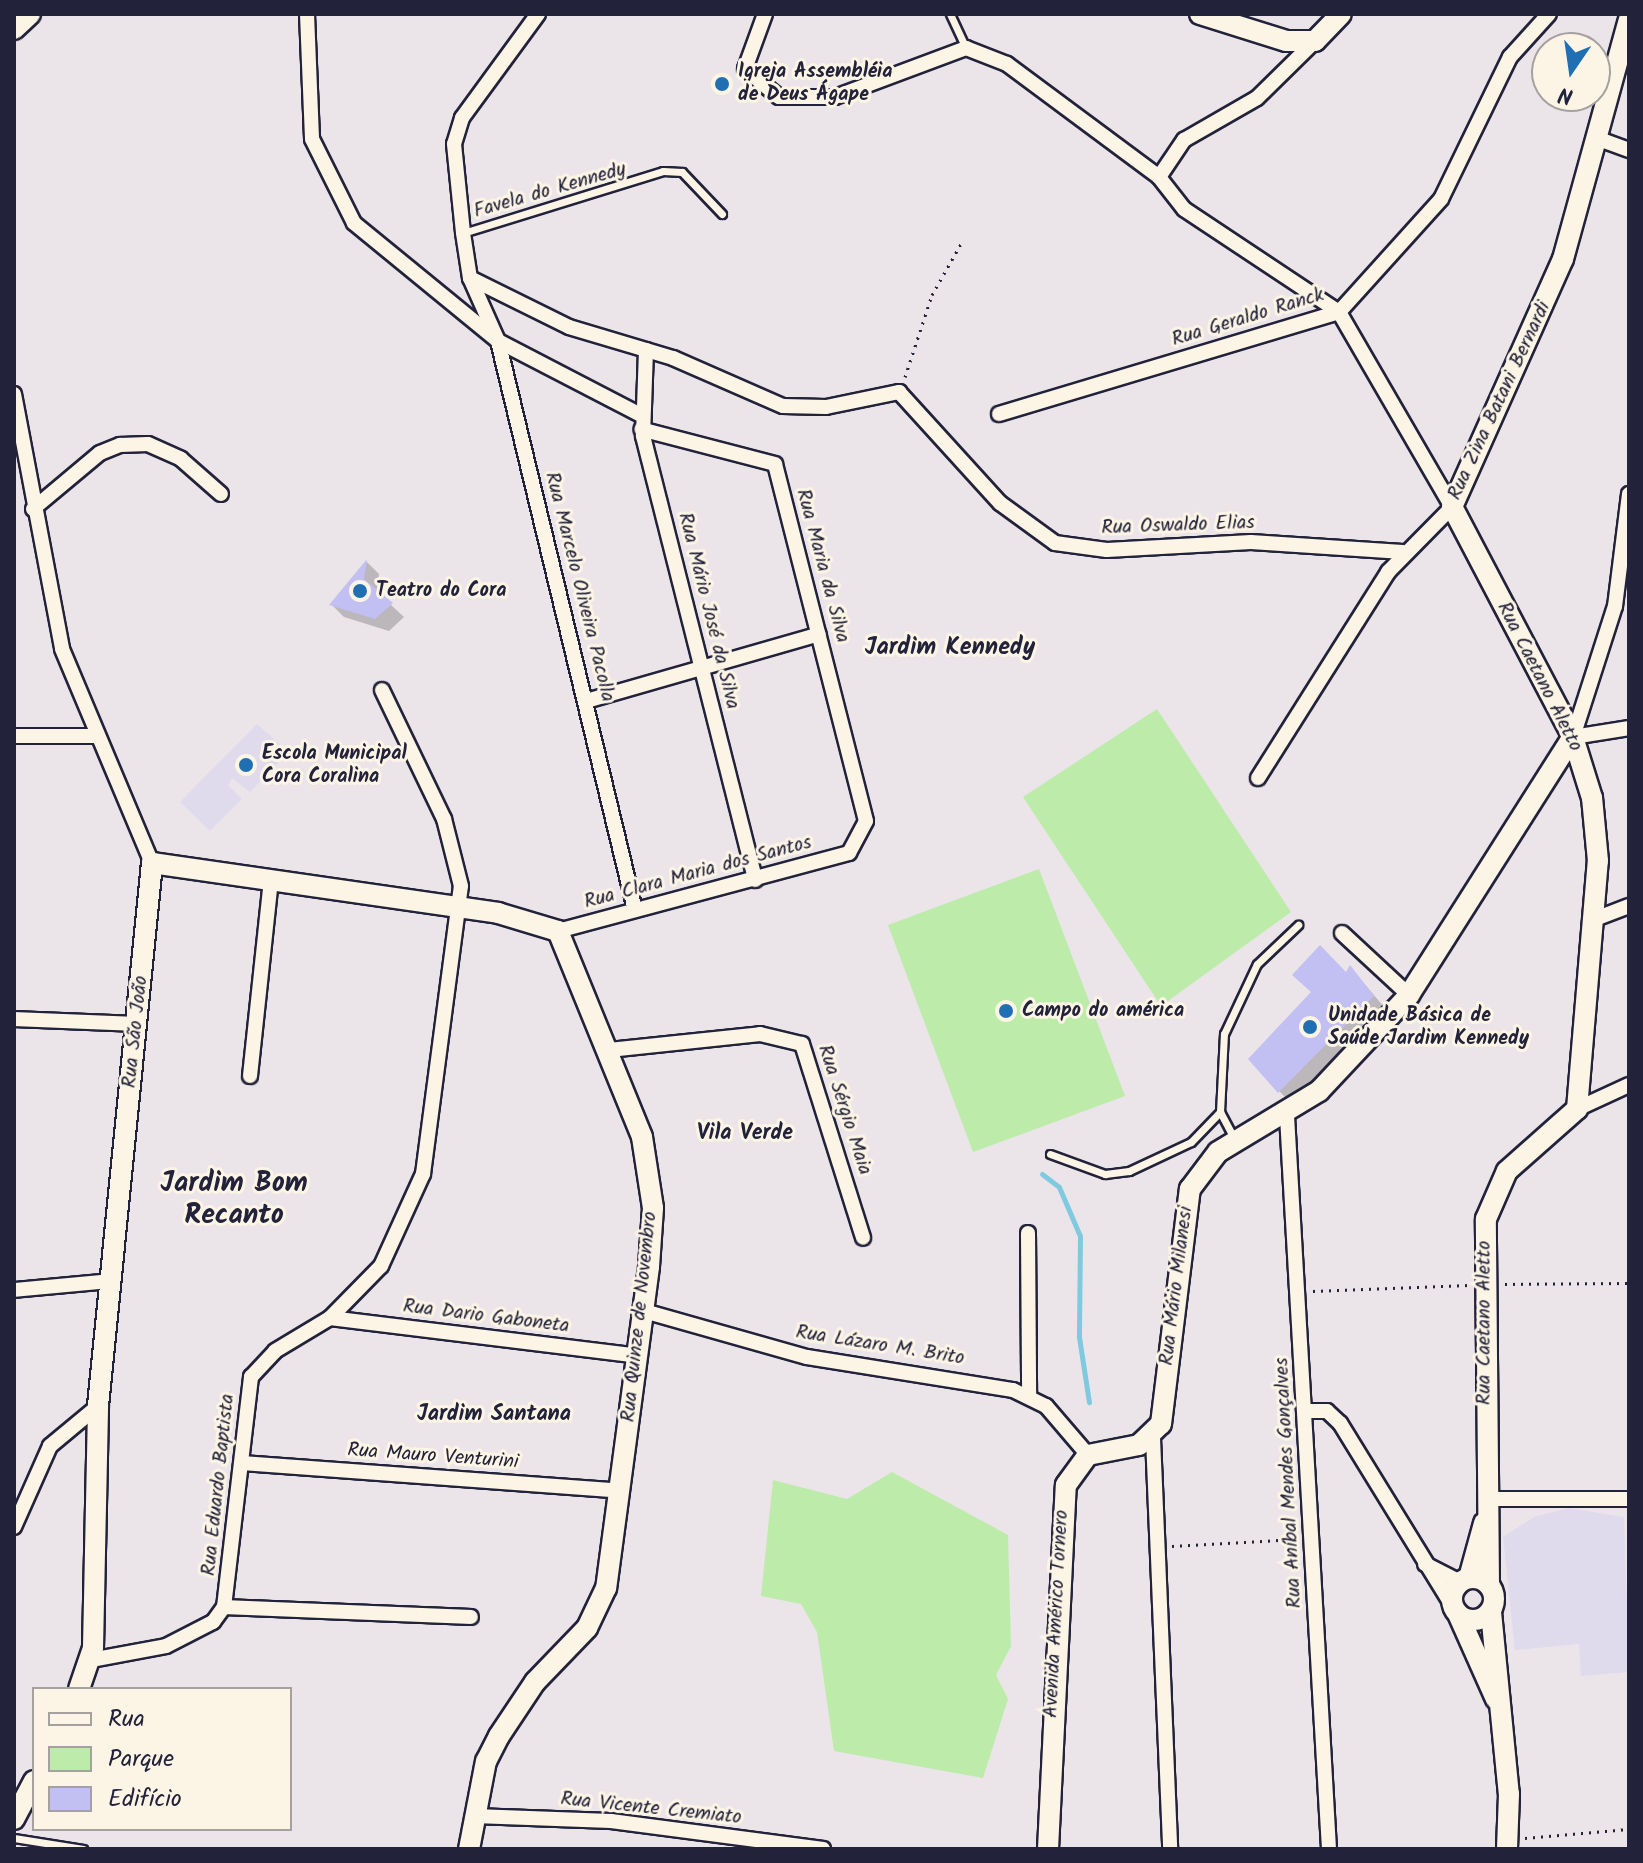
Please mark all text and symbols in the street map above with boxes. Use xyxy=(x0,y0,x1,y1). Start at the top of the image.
north arrow xyxy=(1531,32,1611,112)
place label: Igreja Assembléia de Deus Ágape xyxy=(738,60,892,107)
marker: Igreja Assembléia de Deus Ágape xyxy=(713,75,731,93)
text: N xyxy=(1555,75,1577,113)
street label: Favela do Kennedy xyxy=(471,158,629,224)
street label: Rua Geraldo Ranck xyxy=(1169,283,1327,353)
street label: Rua Zina Batani Bernardi xyxy=(1443,298,1557,504)
street label: Rua Marcelo Oliveira Pacolla xyxy=(539,470,619,704)
street label: Rua Maria da Silva xyxy=(790,487,854,645)
street label: Rua Mário José da Silva xyxy=(672,510,744,712)
street label: Rua Oswaldo Elias xyxy=(1101,511,1255,541)
place label: Teatro do Cora xyxy=(376,579,506,603)
marker: Teatro do Cora xyxy=(351,582,369,600)
street label: Rua Caetano Aletto xyxy=(1491,598,1587,756)
district label: Jardim Kennedy xyxy=(865,634,1035,662)
place label: Escola Municipal Cora Coralina xyxy=(262,742,407,789)
marker: Escola Municipal Cora Coralina xyxy=(237,756,255,774)
street label: Rua Clara Maria dos Santos xyxy=(582,831,814,915)
street label: Rua São João xyxy=(118,975,154,1089)
place label: Campo do américa xyxy=(1022,999,1184,1023)
marker: Campo do américa xyxy=(997,1002,1015,1020)
place label: Unidade Básica de Saúde Jardim Kennedy xyxy=(1328,1004,1529,1051)
marker: Unidade Básica de Saúde Jardim Kennedy xyxy=(1299,1016,1321,1038)
street label: Rua Sérgio Maia xyxy=(812,1042,876,1178)
district label: Vila Verde xyxy=(697,1121,793,1147)
district label: Jardim Bom Recanto xyxy=(160,1167,308,1233)
street label: Rua Mário Milanesi xyxy=(1155,1205,1199,1367)
street label: Rua Quinze de Novembro xyxy=(617,1211,663,1423)
street label: Rua Caetano Aletto xyxy=(1473,1241,1497,1405)
street label: Rua Dario Gaboneta xyxy=(401,1295,571,1339)
street label: Rua Lázaro M. Brito xyxy=(794,1321,966,1371)
street label: Rua Aníbal Mendes Gonçalves xyxy=(1270,1357,1308,1609)
street label: Rua Eduardo Baptista xyxy=(198,1393,240,1577)
district label: Jardim Santana xyxy=(417,1402,571,1428)
street label: Rua Mauro Venturini xyxy=(347,1439,519,1475)
street label: Avenida Américo Tornero xyxy=(1040,1509,1074,1719)
legend xyxy=(32,1687,292,1831)
text: Rua xyxy=(108,1700,145,1739)
text: Parque xyxy=(108,1740,174,1779)
text: Edifício xyxy=(108,1780,182,1819)
street label: Rua Vicente Cremiato xyxy=(559,1788,743,1830)

